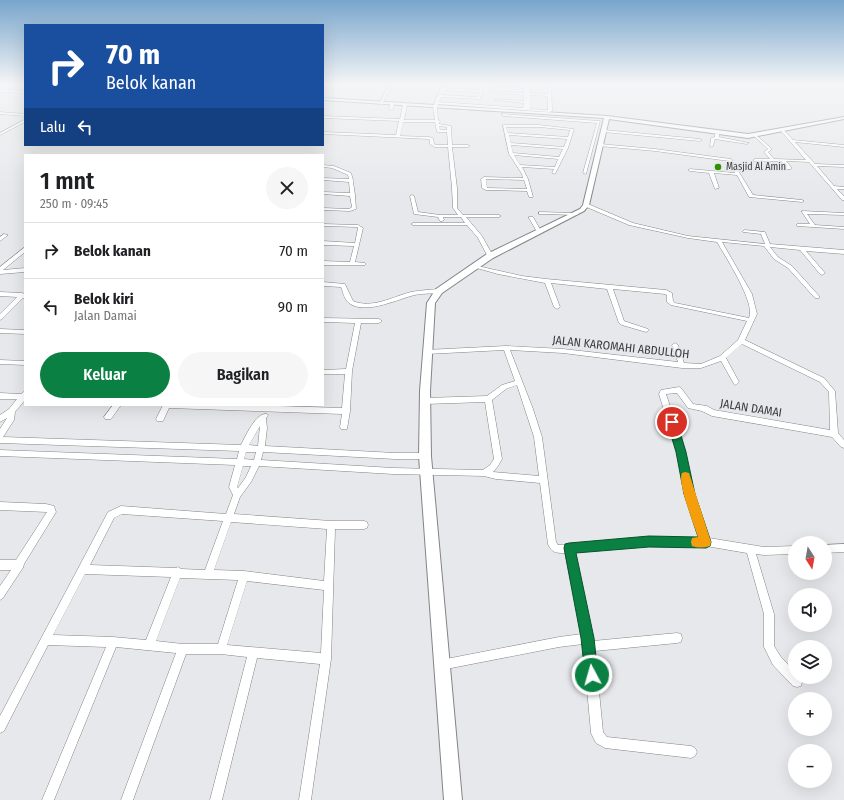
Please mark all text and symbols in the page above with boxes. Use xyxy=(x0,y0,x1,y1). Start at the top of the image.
text: 70 m xyxy=(106,38,160,71)
icon: right xyxy=(40,40,92,92)
text: Belok kanan xyxy=(106,72,196,94)
icon: left xyxy=(74,116,96,138)
text: Lalu xyxy=(40,118,66,136)
place label: Masjid Al Amin xyxy=(726,161,786,173)
marker: Masjid Al Amin xyxy=(713,162,723,172)
text: 1 mnt xyxy=(40,167,94,195)
button: close xyxy=(266,167,308,209)
text: 250 m · 09:45 xyxy=(40,196,108,211)
icon: right xyxy=(40,240,62,262)
text: Belok kanan xyxy=(74,242,151,260)
text: 70 m xyxy=(279,242,308,260)
text: Belok kiri xyxy=(74,290,134,308)
icon: left xyxy=(40,296,62,318)
text: 90 m xyxy=(278,298,308,316)
text: Jalan Damai xyxy=(74,308,137,323)
street label: JALAN KAROMAHI ABDULLOH xyxy=(552,333,690,361)
button: Keluar xyxy=(40,352,170,398)
button: Bagikan xyxy=(178,352,308,398)
street label: JALAN DAMAI xyxy=(719,396,783,420)
pin xyxy=(655,405,689,439)
icon: arrive xyxy=(661,411,683,433)
north arrow xyxy=(788,536,832,580)
map controls xyxy=(788,536,832,788)
button: sound xyxy=(788,588,832,632)
button: layers xyxy=(788,640,832,684)
position arrow xyxy=(571,654,613,696)
button: + xyxy=(788,692,832,736)
button: − xyxy=(788,744,832,788)

